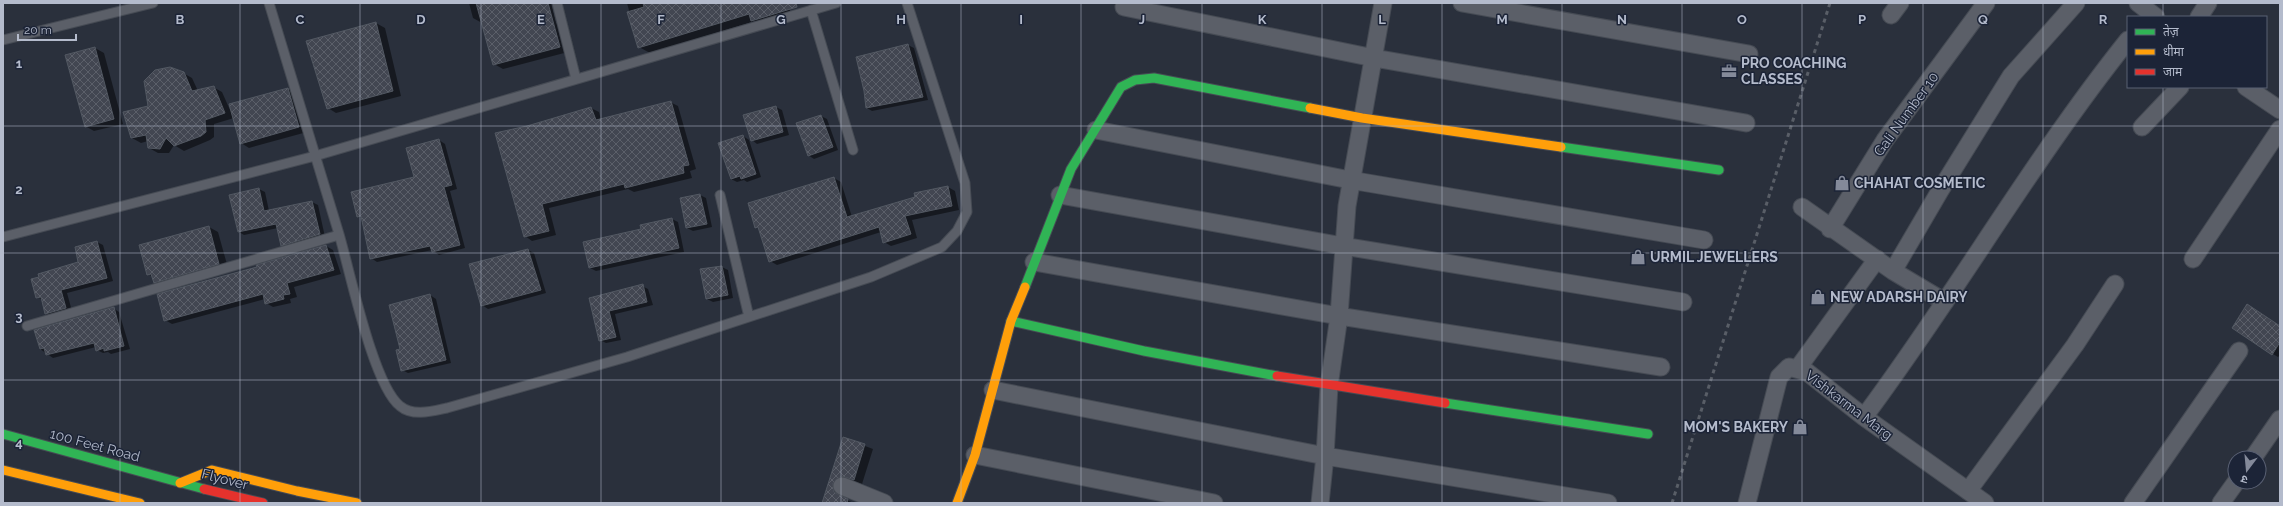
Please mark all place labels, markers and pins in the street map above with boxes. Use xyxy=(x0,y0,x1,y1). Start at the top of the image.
place label: PRO COACHING CLASSES xyxy=(1741,55,1847,87)
office icon: PRO COACHING CLASSES xyxy=(1720,62,1738,80)
shop icon: CHAHAT COSMETIC xyxy=(1833,174,1851,192)
place label: CHAHAT COSMETIC xyxy=(1854,175,1986,191)
shop icon: URMIL JEWELLERS xyxy=(1629,248,1647,266)
place label: URMIL JEWELLERS xyxy=(1650,249,1778,265)
shop icon: NEW ADARSH DAIRY xyxy=(1809,288,1827,306)
place label: NEW ADARSH DAIRY xyxy=(1830,289,1968,305)
shop icon: MOM'S BAKERY xyxy=(1791,418,1809,436)
place label: MOM'S BAKERY xyxy=(1683,419,1789,435)

